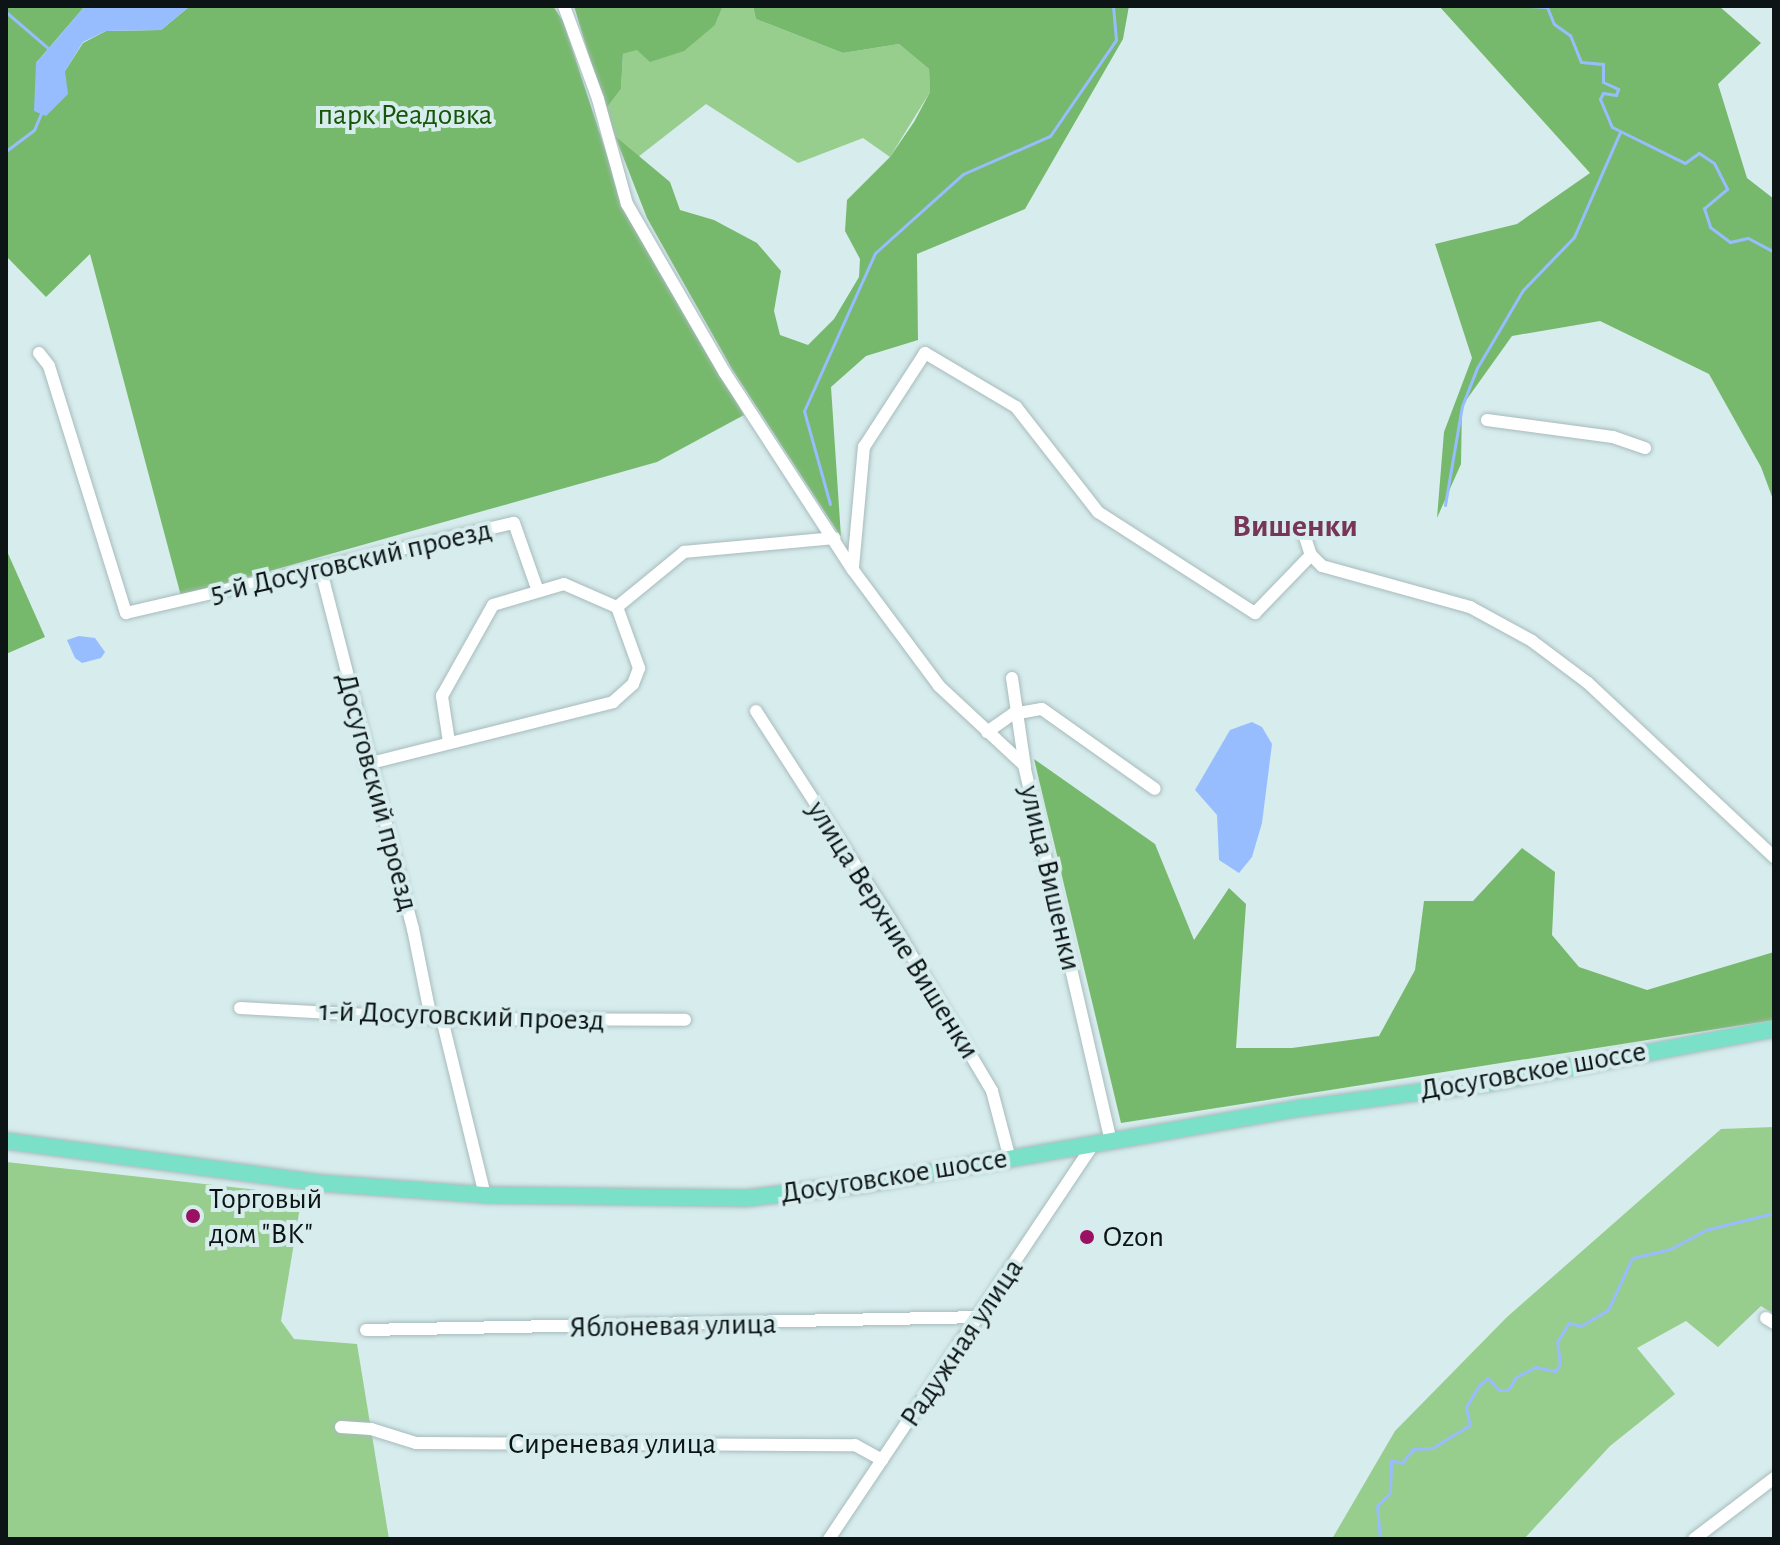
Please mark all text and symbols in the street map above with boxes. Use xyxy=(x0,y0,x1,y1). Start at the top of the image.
park label: парк Реадовка xyxy=(317,97,493,133)
district label: Вишенки xyxy=(1232,507,1358,545)
street label: 5-й Досуговский проезд xyxy=(207,512,495,612)
street label: Досуговский проезд xyxy=(328,669,426,915)
street label: улица Вишенки xyxy=(1011,782,1089,974)
street label: улица Верхние Вишенки xyxy=(799,794,987,1066)
street label: 1-й Досуговский проезд xyxy=(319,993,605,1039)
street label: Досуговское шоссе xyxy=(1417,1033,1649,1109)
street label: Досуговское шоссе xyxy=(778,1140,1010,1212)
place label: Торговый дом "ВК" xyxy=(209,1181,322,1252)
marker: Торговый дом "ВК" xyxy=(184,1207,202,1225)
place label: Ozon xyxy=(1103,1219,1164,1255)
marker: Ozon xyxy=(1078,1228,1096,1246)
street label: Радужная улица xyxy=(892,1252,1032,1434)
street label: Яблоневая улица xyxy=(569,1306,777,1346)
street label: Сиреневая улица xyxy=(508,1426,716,1462)

